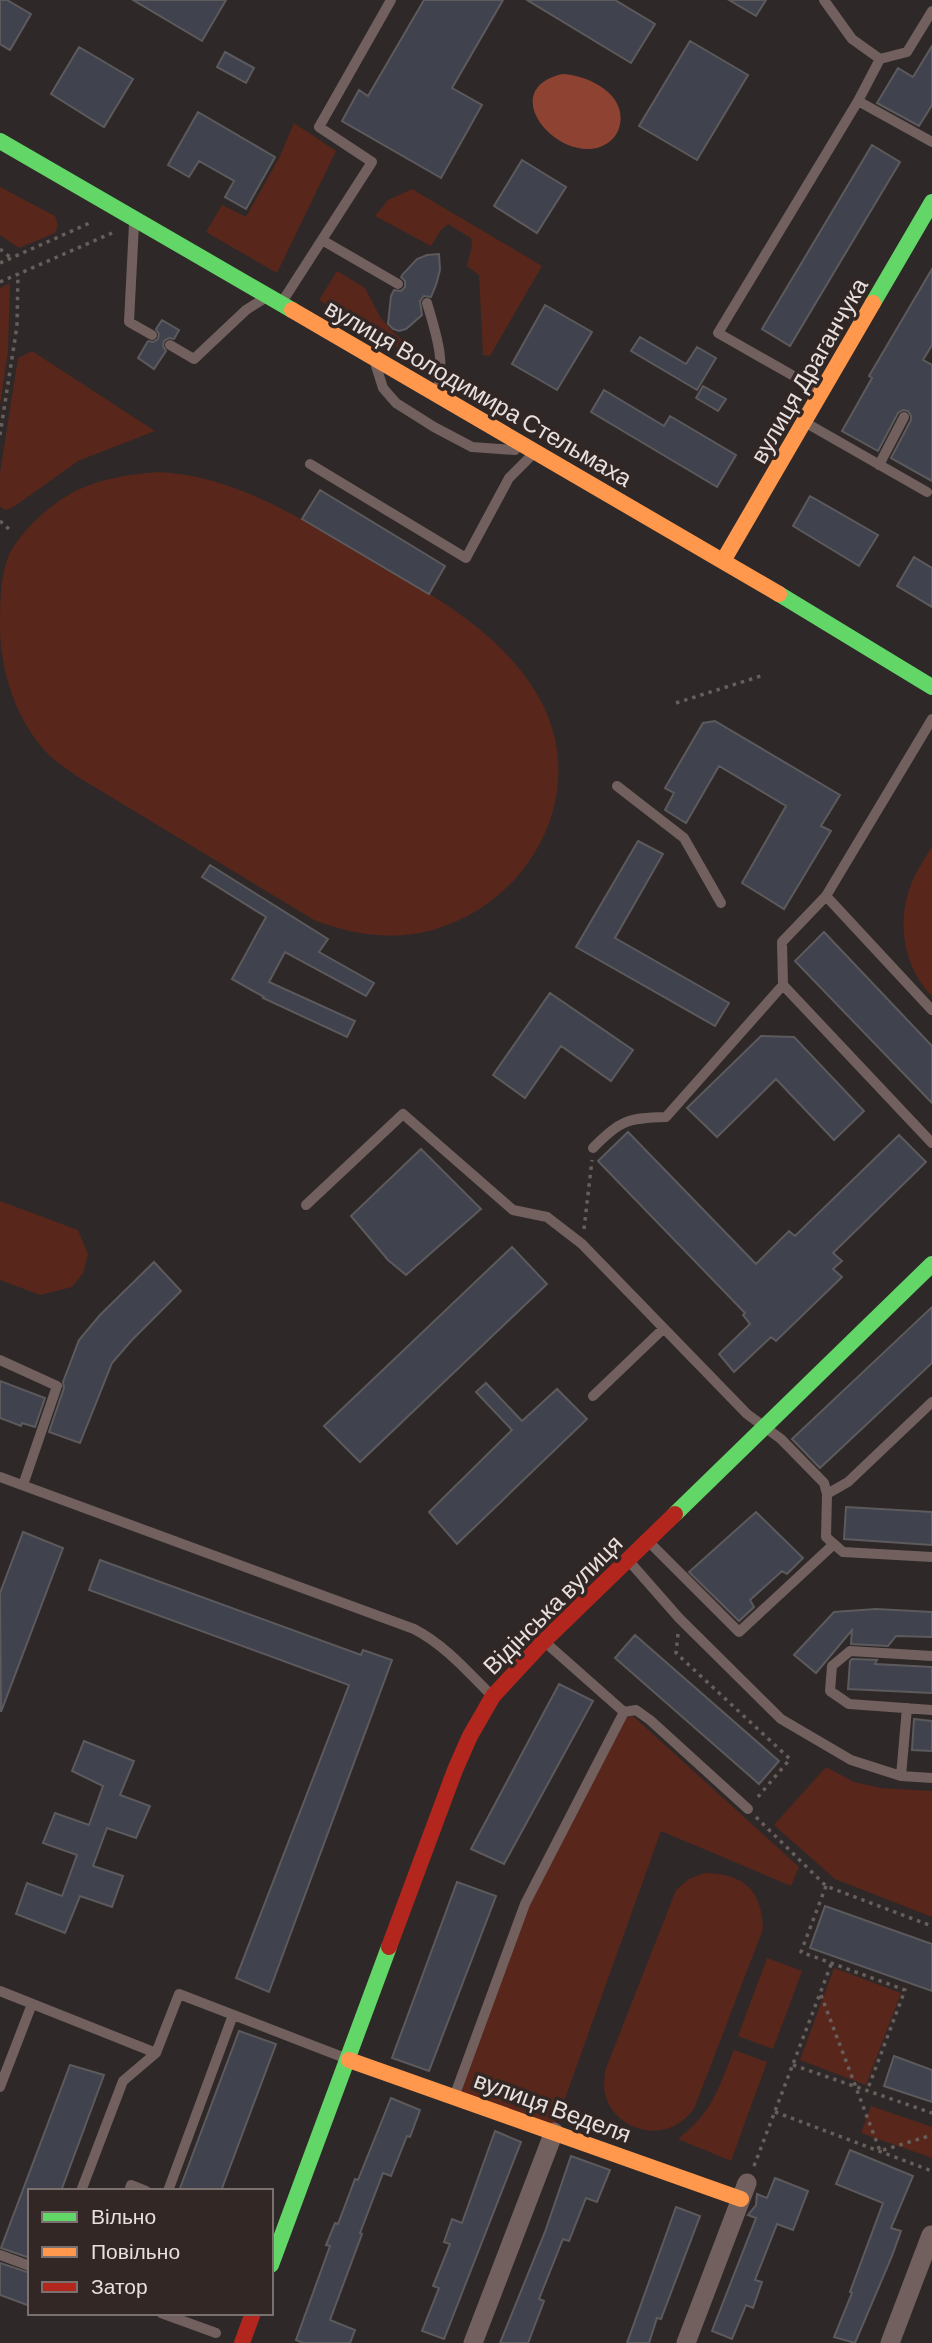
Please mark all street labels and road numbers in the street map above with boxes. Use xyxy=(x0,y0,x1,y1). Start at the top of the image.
street label: вулиця Драганчука xyxy=(743,272,873,468)
street label: вулиця Володимира Стельмаха xyxy=(320,292,638,492)
street label: Відінська вулиця xyxy=(476,1528,628,1680)
street label: вулиця Веделя xyxy=(471,2064,635,2148)

